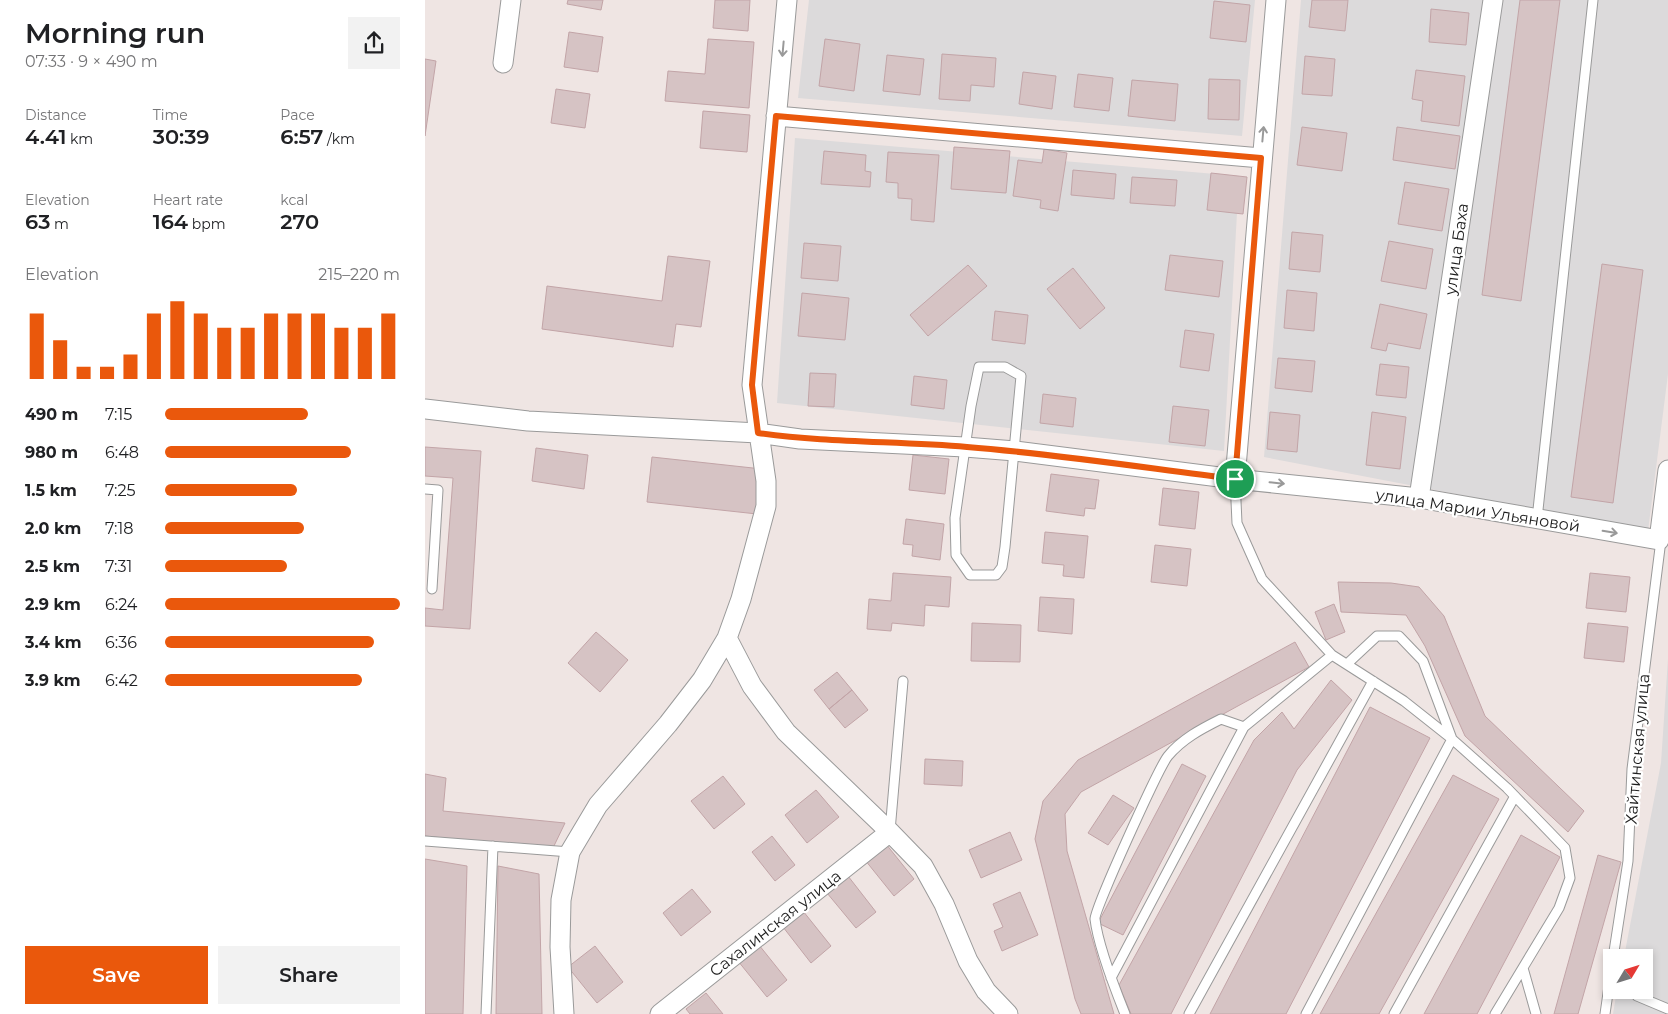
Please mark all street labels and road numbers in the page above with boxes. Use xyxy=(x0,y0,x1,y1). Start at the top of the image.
street label: улица Баха xyxy=(1440,202,1472,297)
street label: улица Марии Ульяновой xyxy=(1373,485,1581,536)
street label: Хайтинская улица xyxy=(1621,673,1654,825)
street label: Сахалинская улица xyxy=(706,866,845,981)

